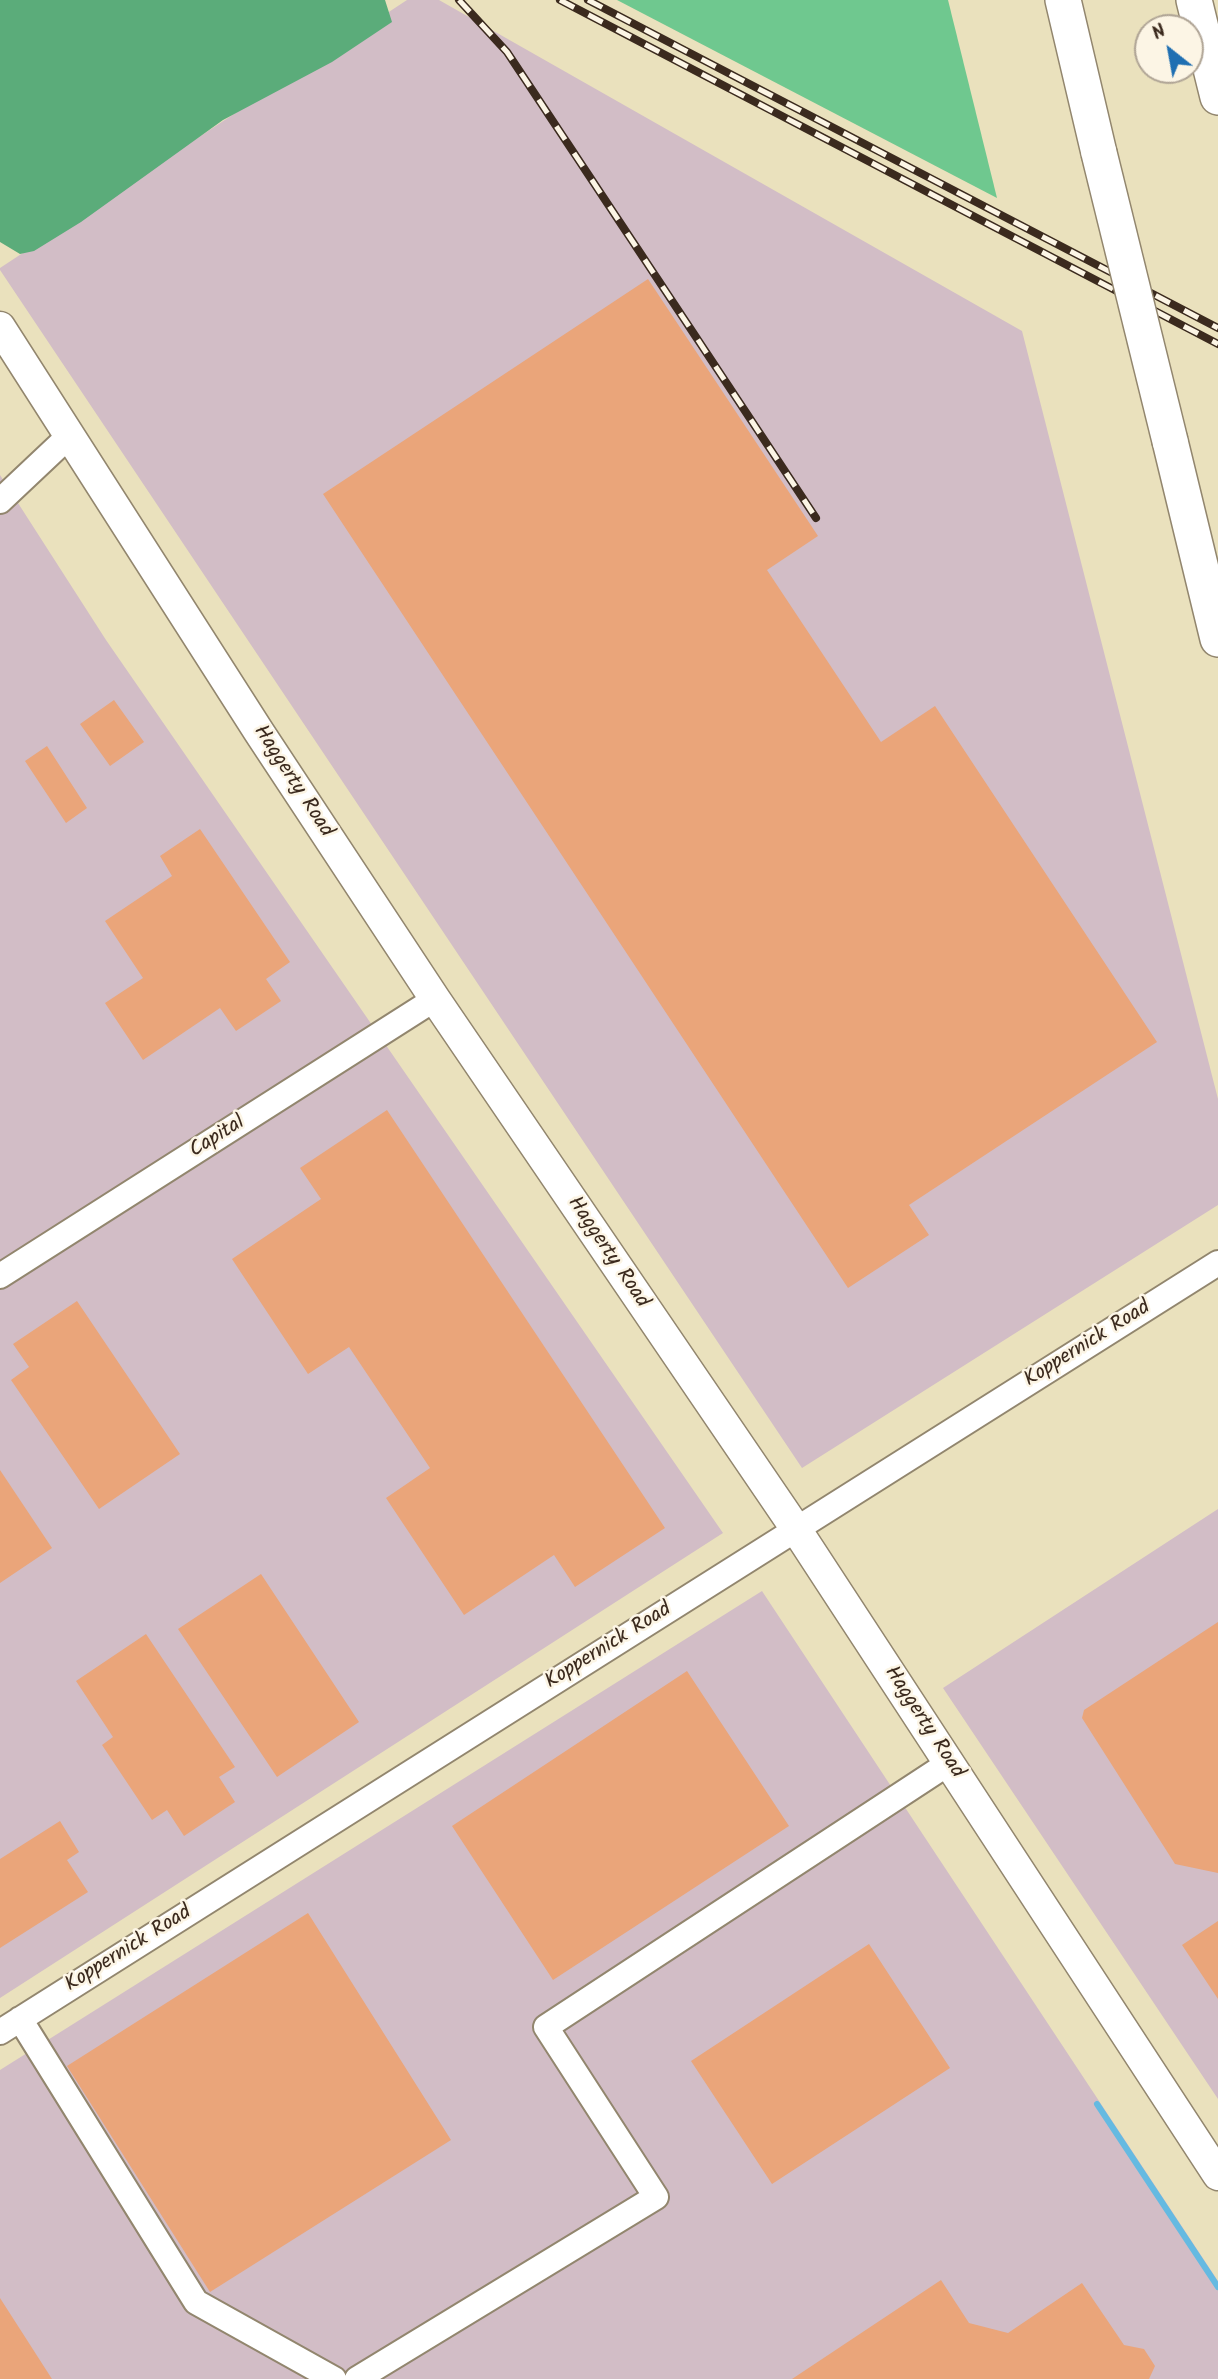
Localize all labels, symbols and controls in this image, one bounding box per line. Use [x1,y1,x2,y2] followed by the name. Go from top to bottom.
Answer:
[1134,14,1204,84] north arrow
[1146,17,1172,49] text: N
[246,721,338,843] street label: Haggerty Road
[186,1111,250,1165] street label: Capital
[561,1193,653,1313] street label: Haggerty Road
[1020,1296,1156,1394] street label: Koppernick Road
[541,1598,677,1696] street label: Koppernick Road
[877,1662,969,1784] street label: Haggerty Road
[61,1901,197,1999] street label: Koppernick Road

